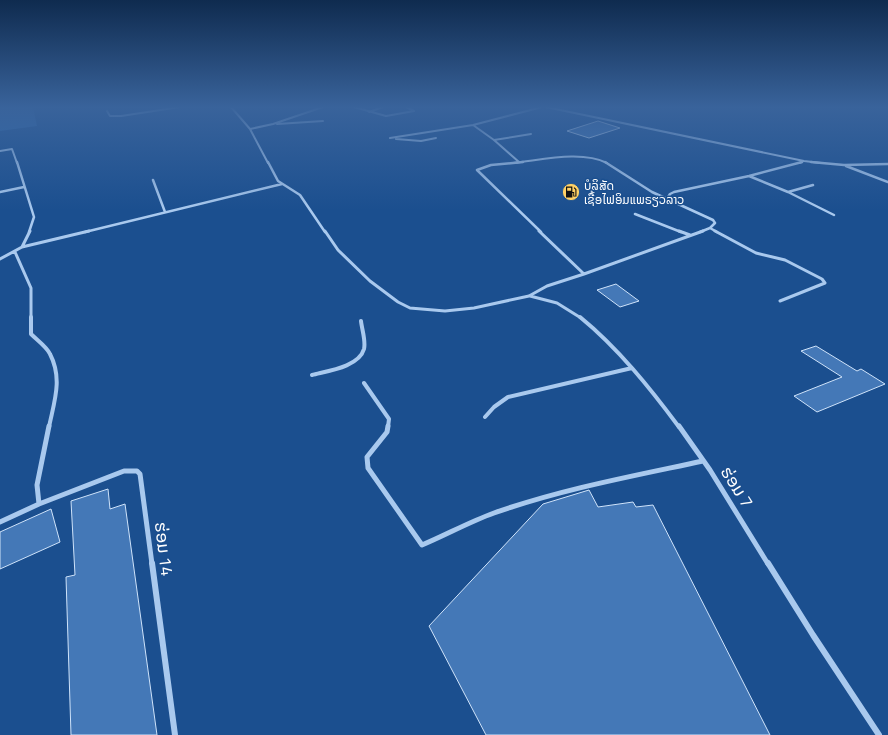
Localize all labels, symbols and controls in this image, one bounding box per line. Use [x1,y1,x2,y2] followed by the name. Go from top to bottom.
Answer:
[584,176,684,209] place label: ບໍລິສັດ ເຊື້ອໄຟອິມແພຣຽວລາວ
[561,182,581,202] fuel station icon: ບໍລິສັດ ເຊື້ອໄຟອິມແພຣຽວລາວ
[714,461,760,513] street label: ຮ່ອມ 7
[148,521,180,577] street label: ຮ່ອມ 14

